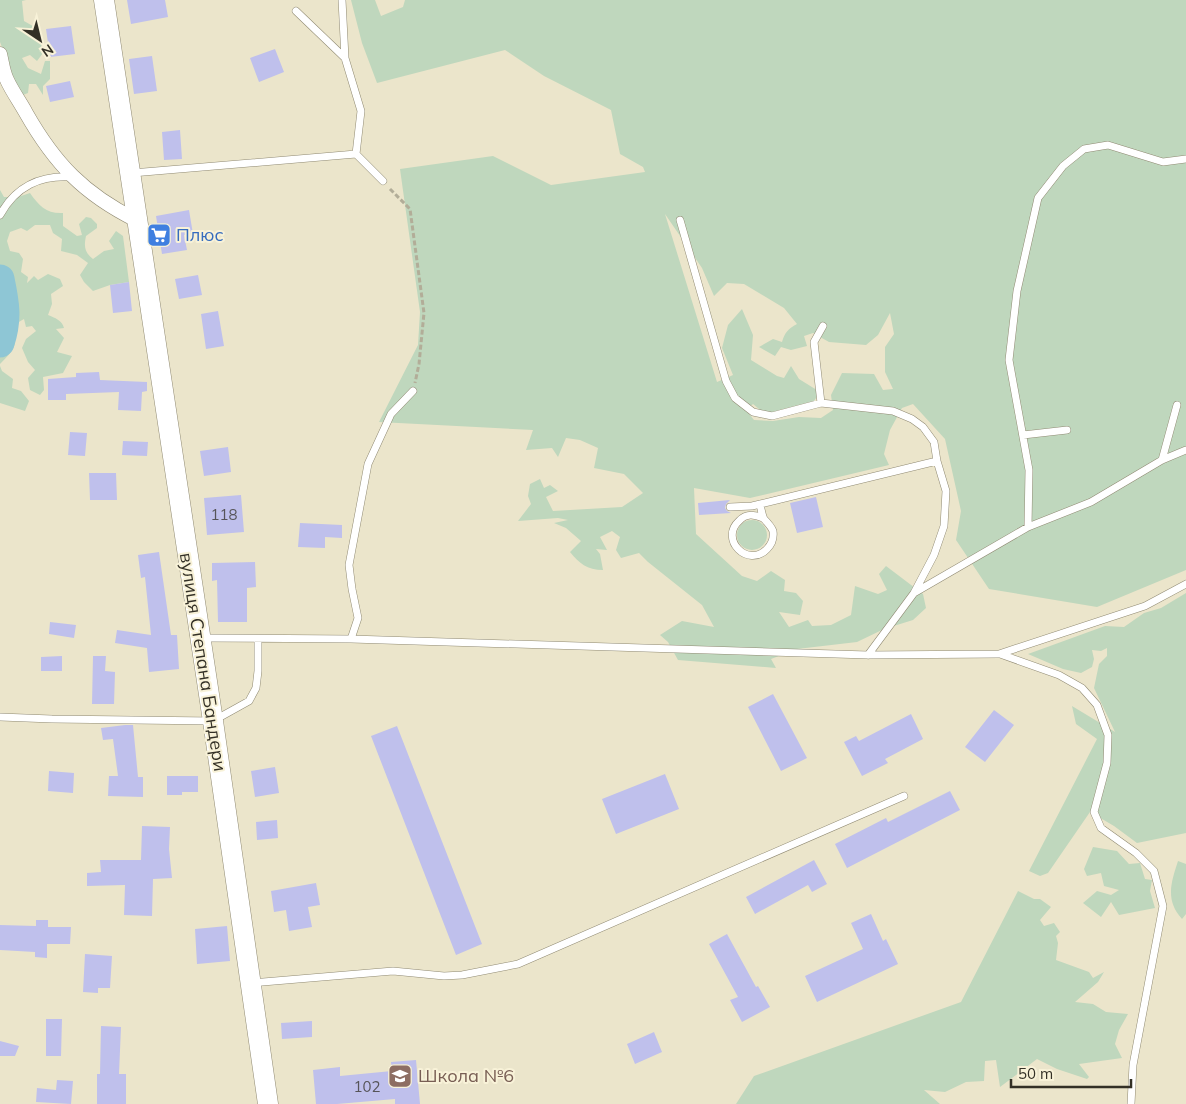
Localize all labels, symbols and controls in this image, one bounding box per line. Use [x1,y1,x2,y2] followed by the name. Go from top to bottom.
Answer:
[15,15,65,65] north arrow
[38,40,57,61] text: N
[146,222,172,248] supermarket icon: Плюс
[176,223,224,246] place label: Плюс
[210,505,238,524] house number: 118
[175,551,232,773] street label: вулиця Степана Бандери
[1011,1056,1131,1088] scale bar
[387,1063,413,1089] school or university icon: Школа №6
[418,1064,514,1087] place label: Школа №6
[1018,1064,1053,1083] text: 50 m
[353,1077,381,1096] house number: 102

